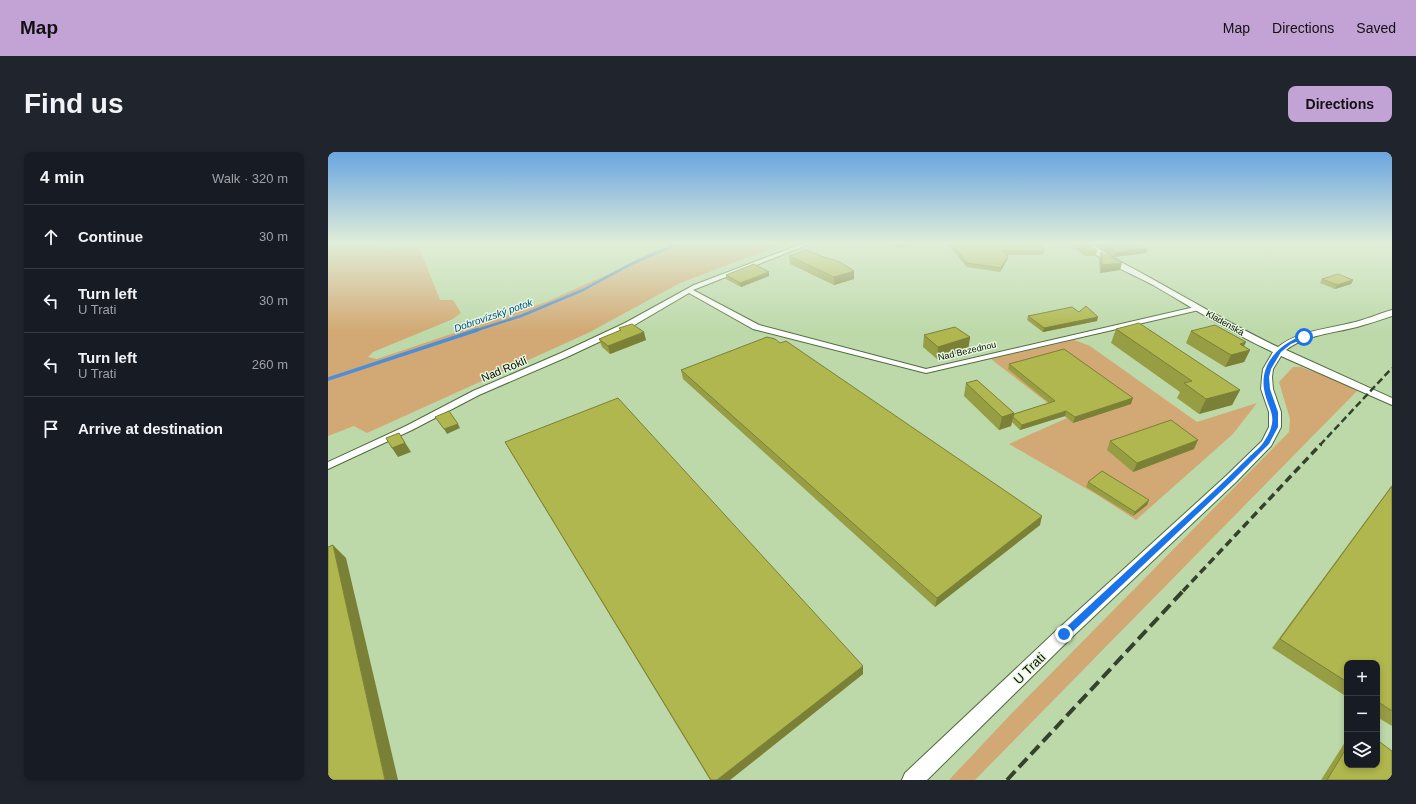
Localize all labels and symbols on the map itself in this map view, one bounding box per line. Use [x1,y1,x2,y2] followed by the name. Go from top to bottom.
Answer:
[452,297,535,334] water label: Dobrovízský potok
[1204,308,1246,338] street label: Kladenská
[1295,328,1313,346] route start
[937,339,997,363] street label: Nad Bezednou
[479,354,529,384] street label: Nad Roklí
[1055,625,1073,643] route end
[1010,650,1048,687] street label: U Trati

